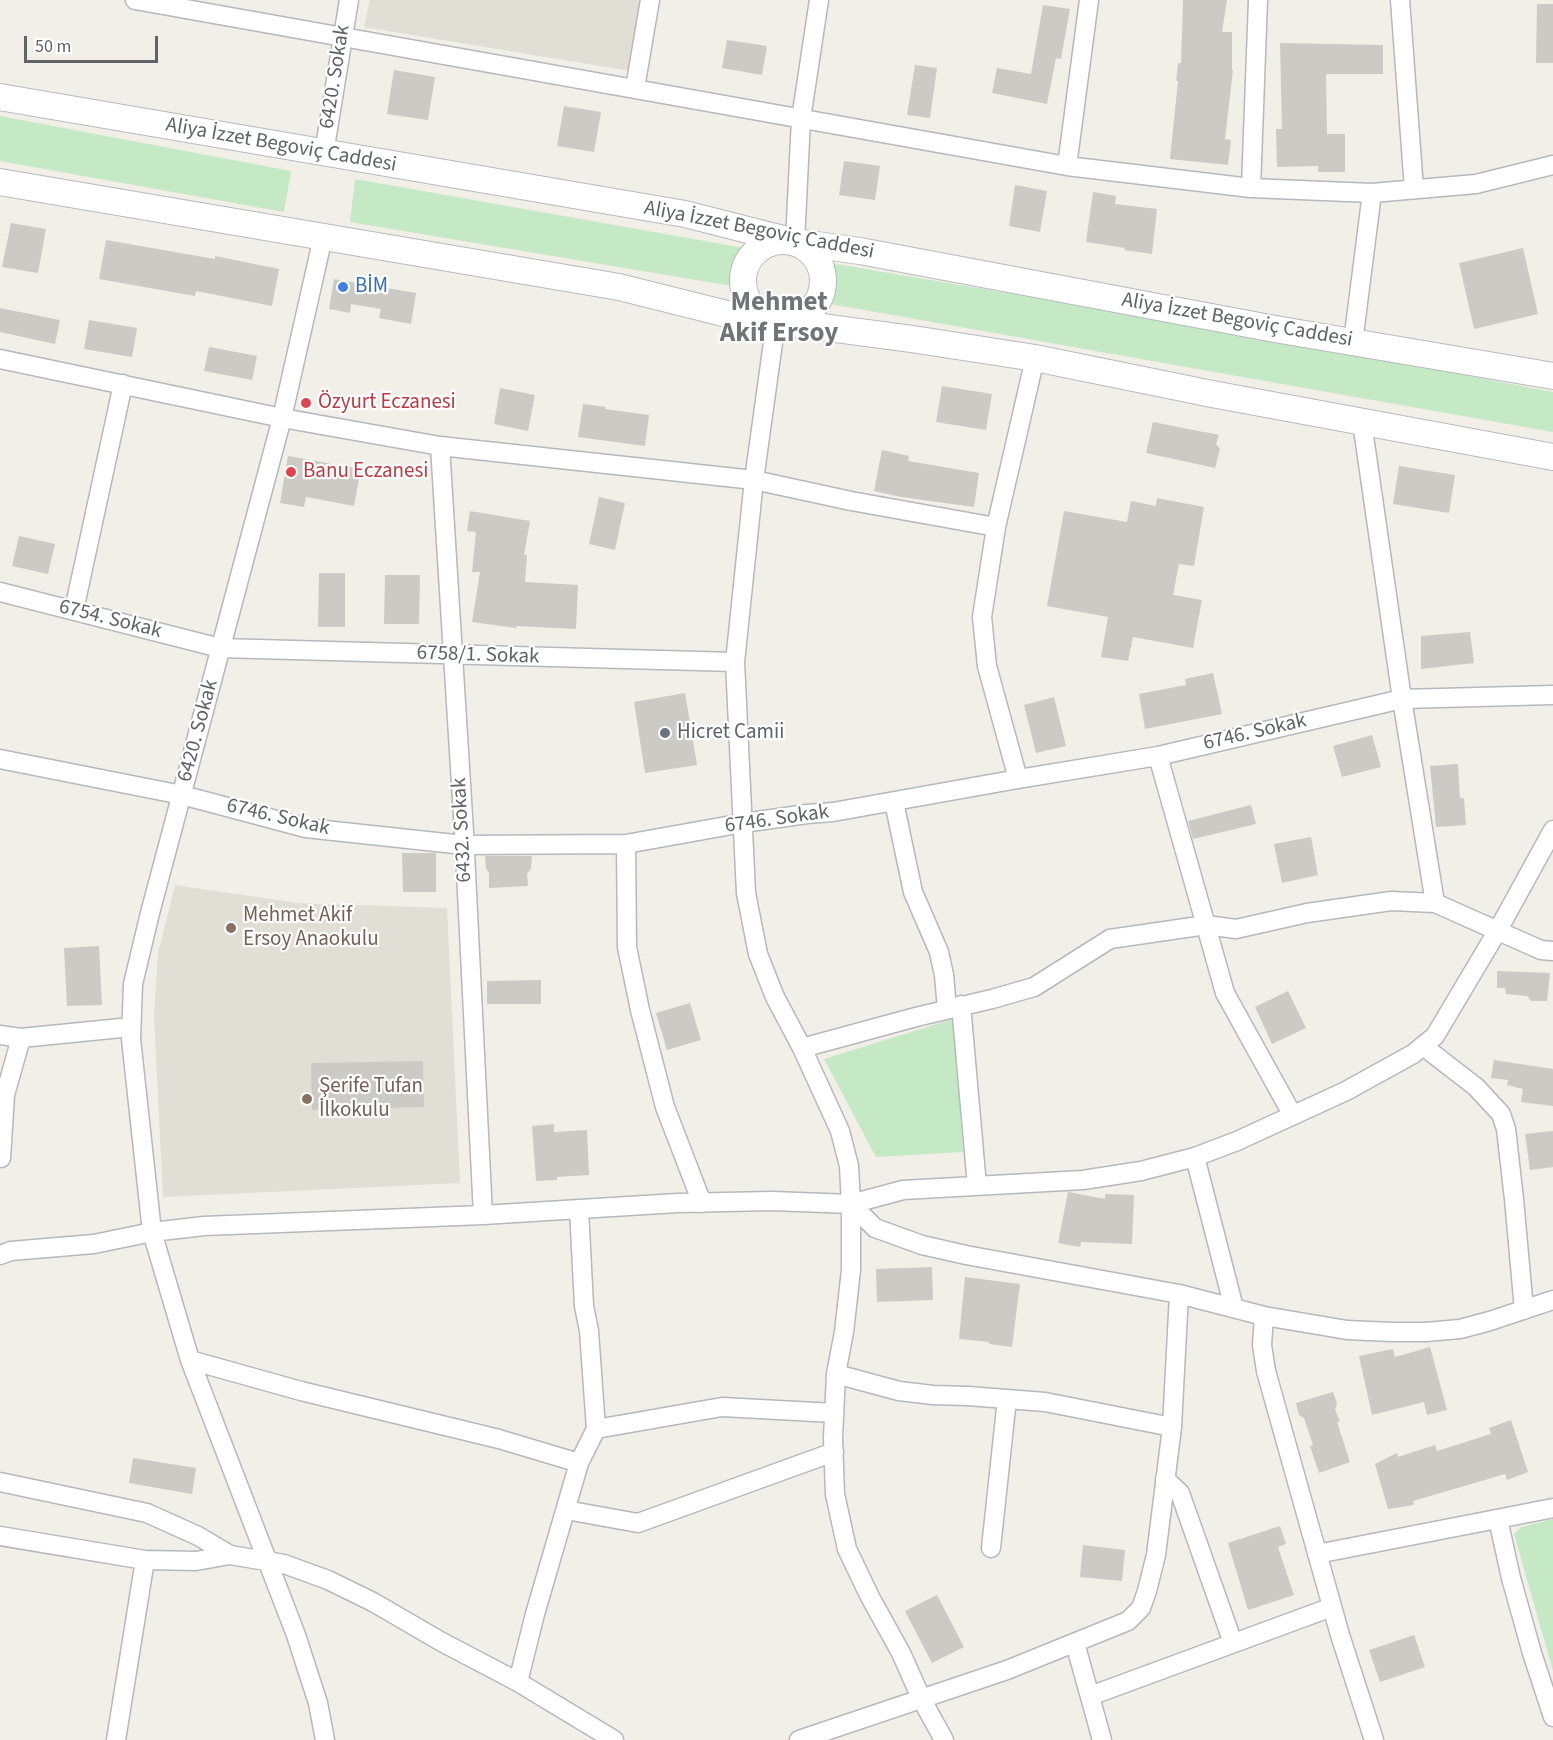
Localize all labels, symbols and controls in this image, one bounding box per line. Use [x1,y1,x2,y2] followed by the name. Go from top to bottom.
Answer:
[315,23,357,131] street label: 6420. Sokak
[27,24,160,62] scale bar
[35,34,71,59] text: 50 m
[164,113,398,179] street label: Aliya İzzet Begoviç Caddesi
[642,196,876,266] street label: Aliya İzzet Begoviç Caddesi
[355,274,388,300] place label: BİM
[336,280,350,294] marker: BİM
[720,288,838,351] district label: Mehmet Akif Ersoy
[1120,288,1354,354] street label: Aliya İzzet Begoviç Caddesi
[318,390,456,416] place label: Özyurt Eczanesi
[299,396,313,410] marker: Özyurt Eczanesi
[303,459,428,485] place label: Banu Eczanesi
[284,465,298,479] marker: Banu Eczanesi
[56,595,164,645] street label: 6754. Sokak
[416,641,540,671] street label: 6758/1. Sokak
[173,677,225,785] street label: 6420. Sokak
[1201,709,1309,757] street label: 6746. Sokak
[677,720,784,746] place label: Hicret Camii
[658,726,672,740] marker: Hicret Camii
[448,777,478,883] street label: 6432. Sokak
[224,794,332,842] street label: 6746. Sokak
[723,800,831,840] street label: 6746. Sokak
[243,903,379,953] place label: Mehmet Akif Ersoy Anaokulu
[224,921,238,935] marker: Mehmet Akif Ersoy Anaokulu
[319,1074,423,1124] place label: Şerife Tufan İlkokulu
[300,1092,314,1106] marker: Şerife Tufan İlkokulu

